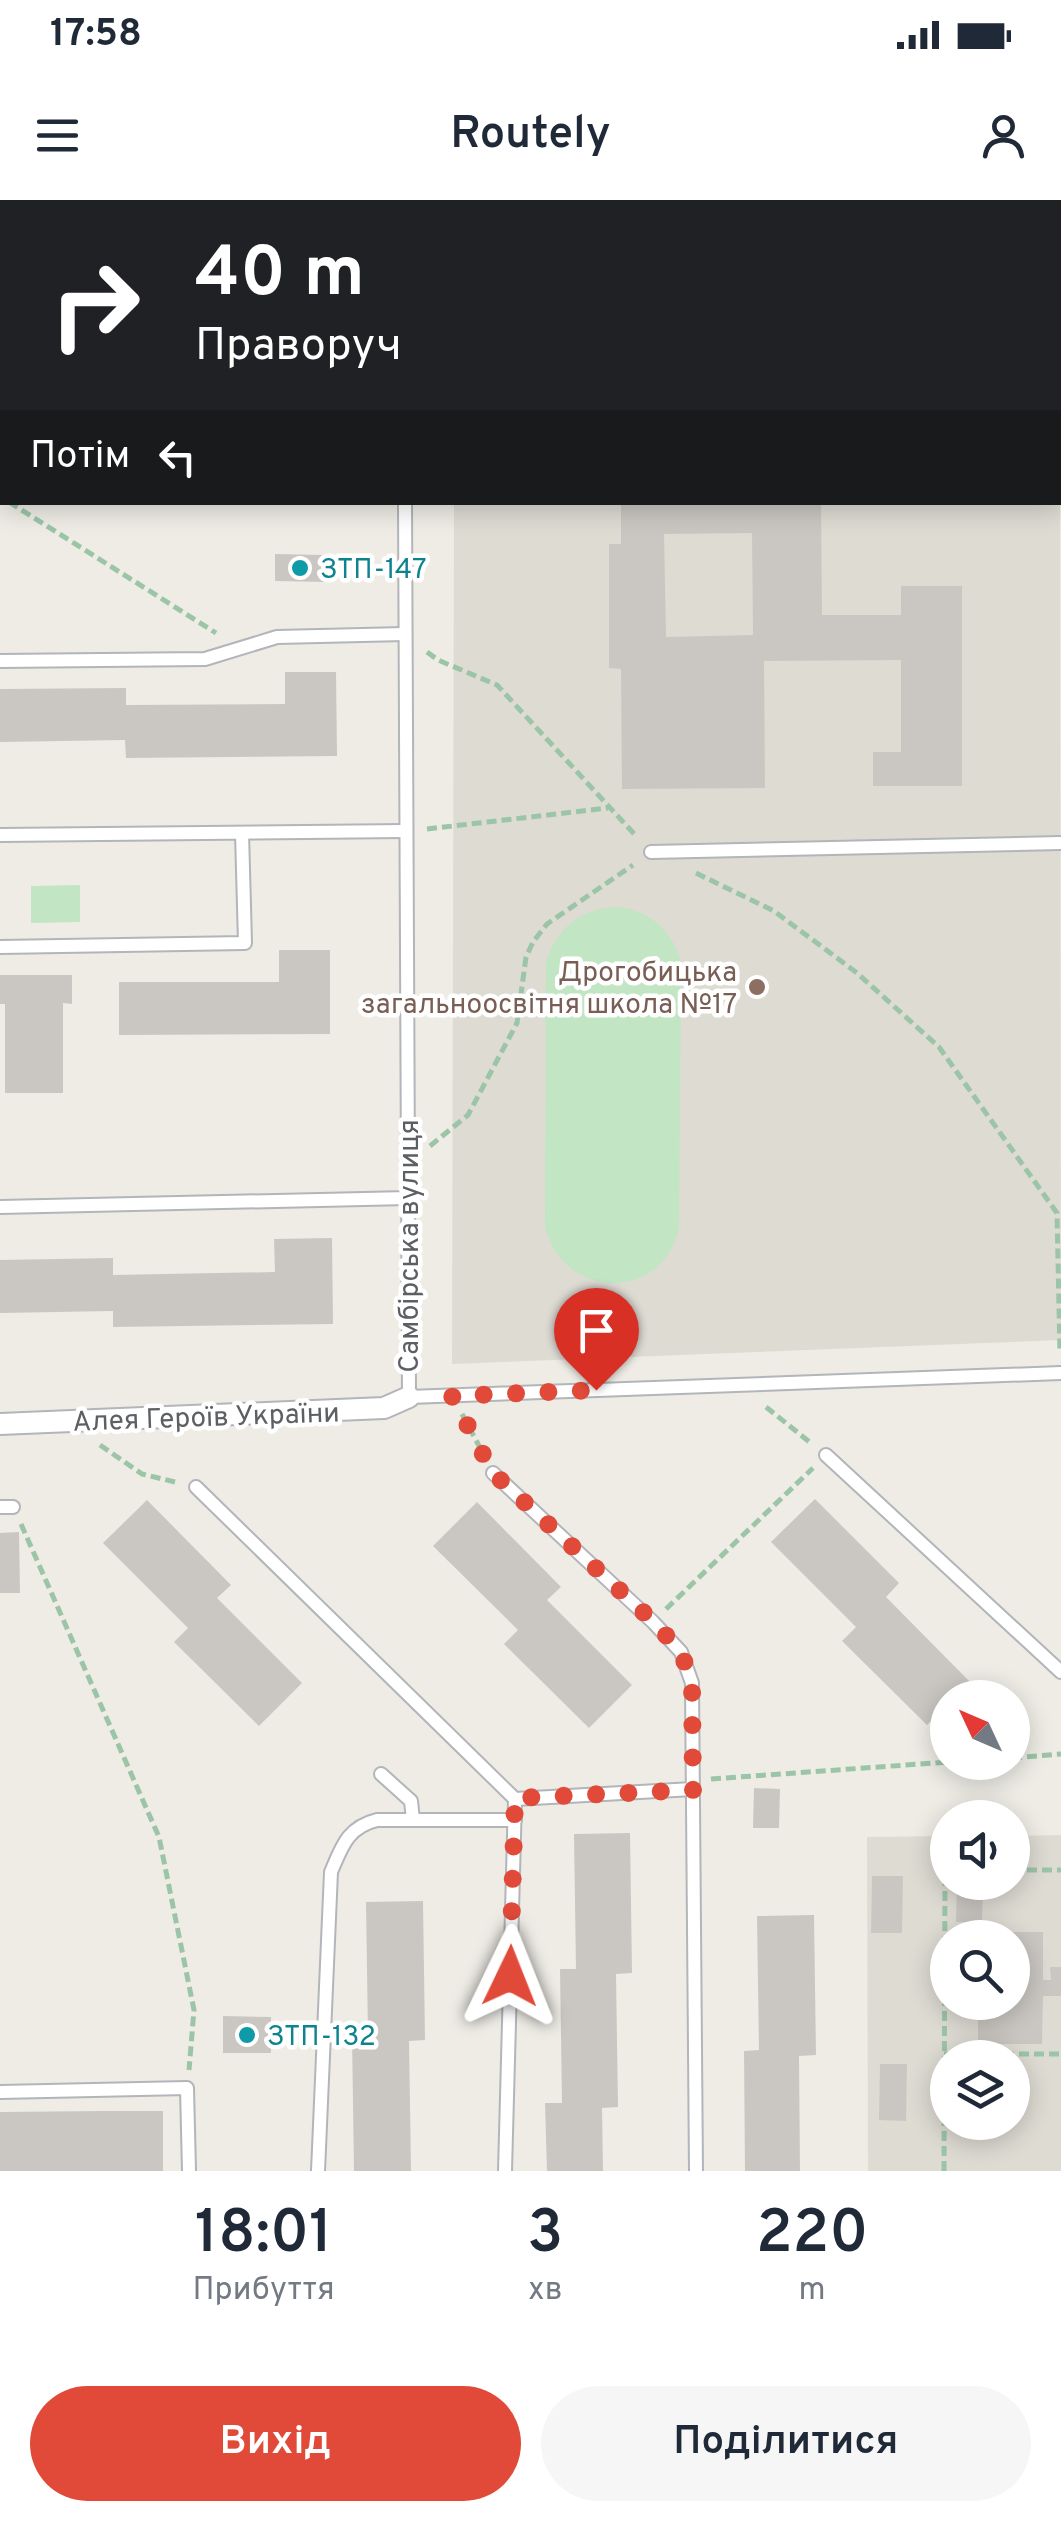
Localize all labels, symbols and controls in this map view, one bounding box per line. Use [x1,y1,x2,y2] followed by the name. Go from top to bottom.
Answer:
[50,11,142,60] text: 17:58
[450,107,611,164] text: Routely
[30,108,85,163] icon: menu
[976,108,1031,163] icon: person
[195,232,365,321] text: 40 m
[30,240,160,370] icon: right
[195,319,402,376] text: Праворуч
[150,430,205,485] icon: left
[30,433,130,482] text: Потім
[320,553,427,589] place label: ЗТП-147
[289,557,311,579] marker: ЗТП-147
[361,956,737,1024] place label: Дрогобицька загальноосвітня школа №17
[746,976,768,998] marker: Дрогобицька загальноосвітня школа №17
[393,1119,429,1373] street label: Самбірська вулиця
[554,1288,639,1391] pin
[569,1303,624,1358] icon: arrive
[72,1396,340,1442] street label: Алея Героїв України
[930,1680,1030,1780] north arrow
[930,1680,1030,2140] map controls
[930,1800,1030,1900] button: sound
[930,1920,1030,2020] button: search
[458,1924,562,2028] position arrow
[267,2020,376,2056] place label: ЗТП-132
[236,2024,258,2046] marker: ЗТП-132
[930,2040,1030,2140] button: layers
[195,2198,333,2274] text: 18:01
[527,2198,563,2274] text: 3
[756,2198,868,2274] text: 220
[193,2271,335,2311] text: Прибуття
[528,2271,563,2311] text: хв
[799,2271,826,2311] text: m
[30,2386,521,2501] button: Вихід
[541,2386,1031,2501] button: Поділитися

